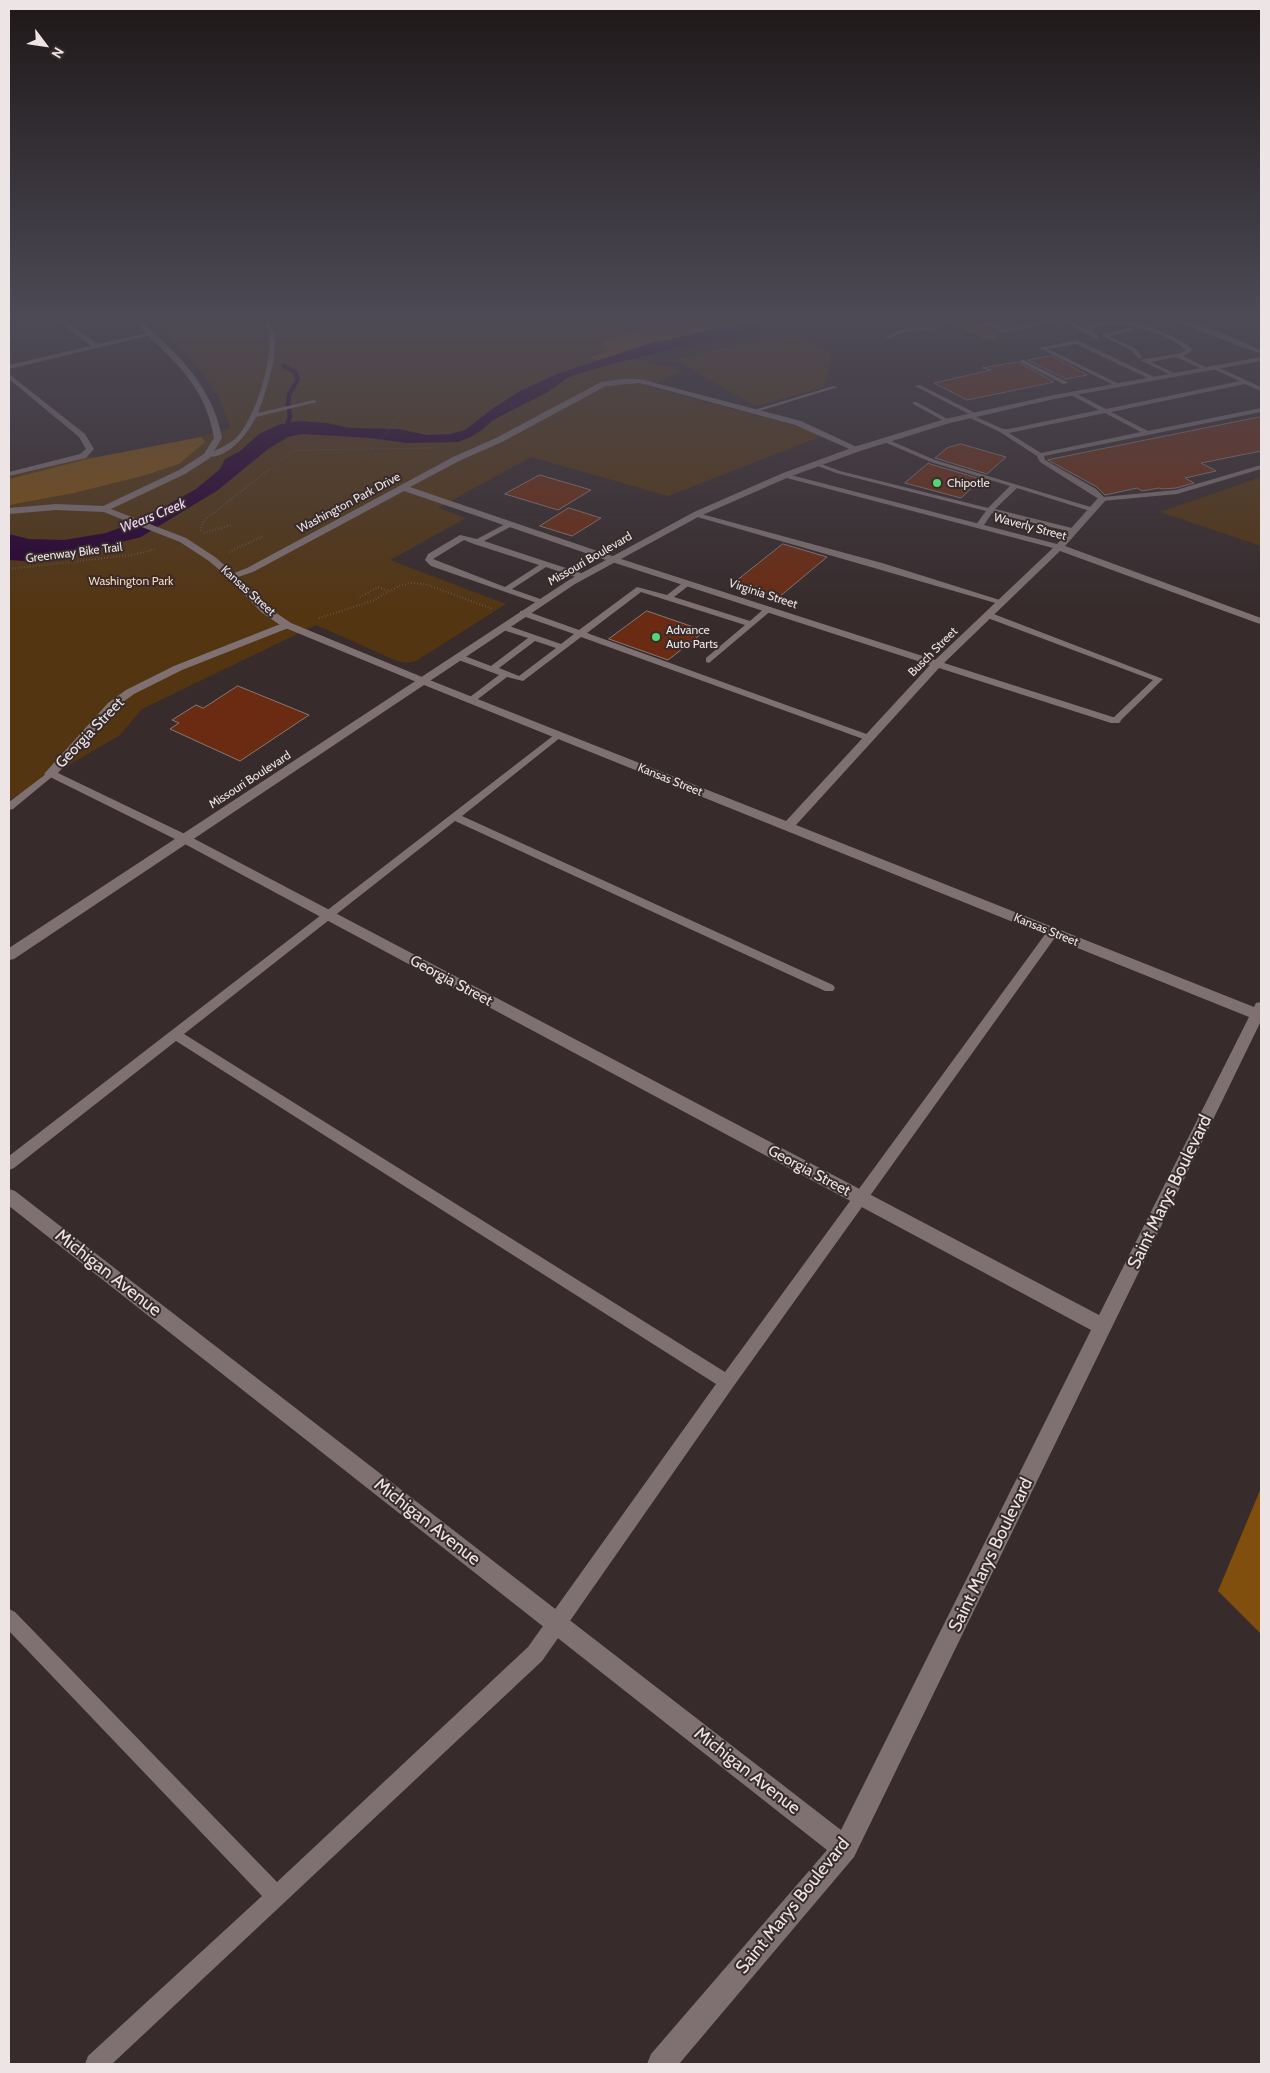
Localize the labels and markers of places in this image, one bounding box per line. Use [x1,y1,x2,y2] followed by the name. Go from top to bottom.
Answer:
[947,476,990,490] place label: Chipotle
[931,477,943,489] marker: Chipotle
[666,623,718,651] place label: Advance Auto Parts
[650,631,662,643] marker: Advance Auto Parts

